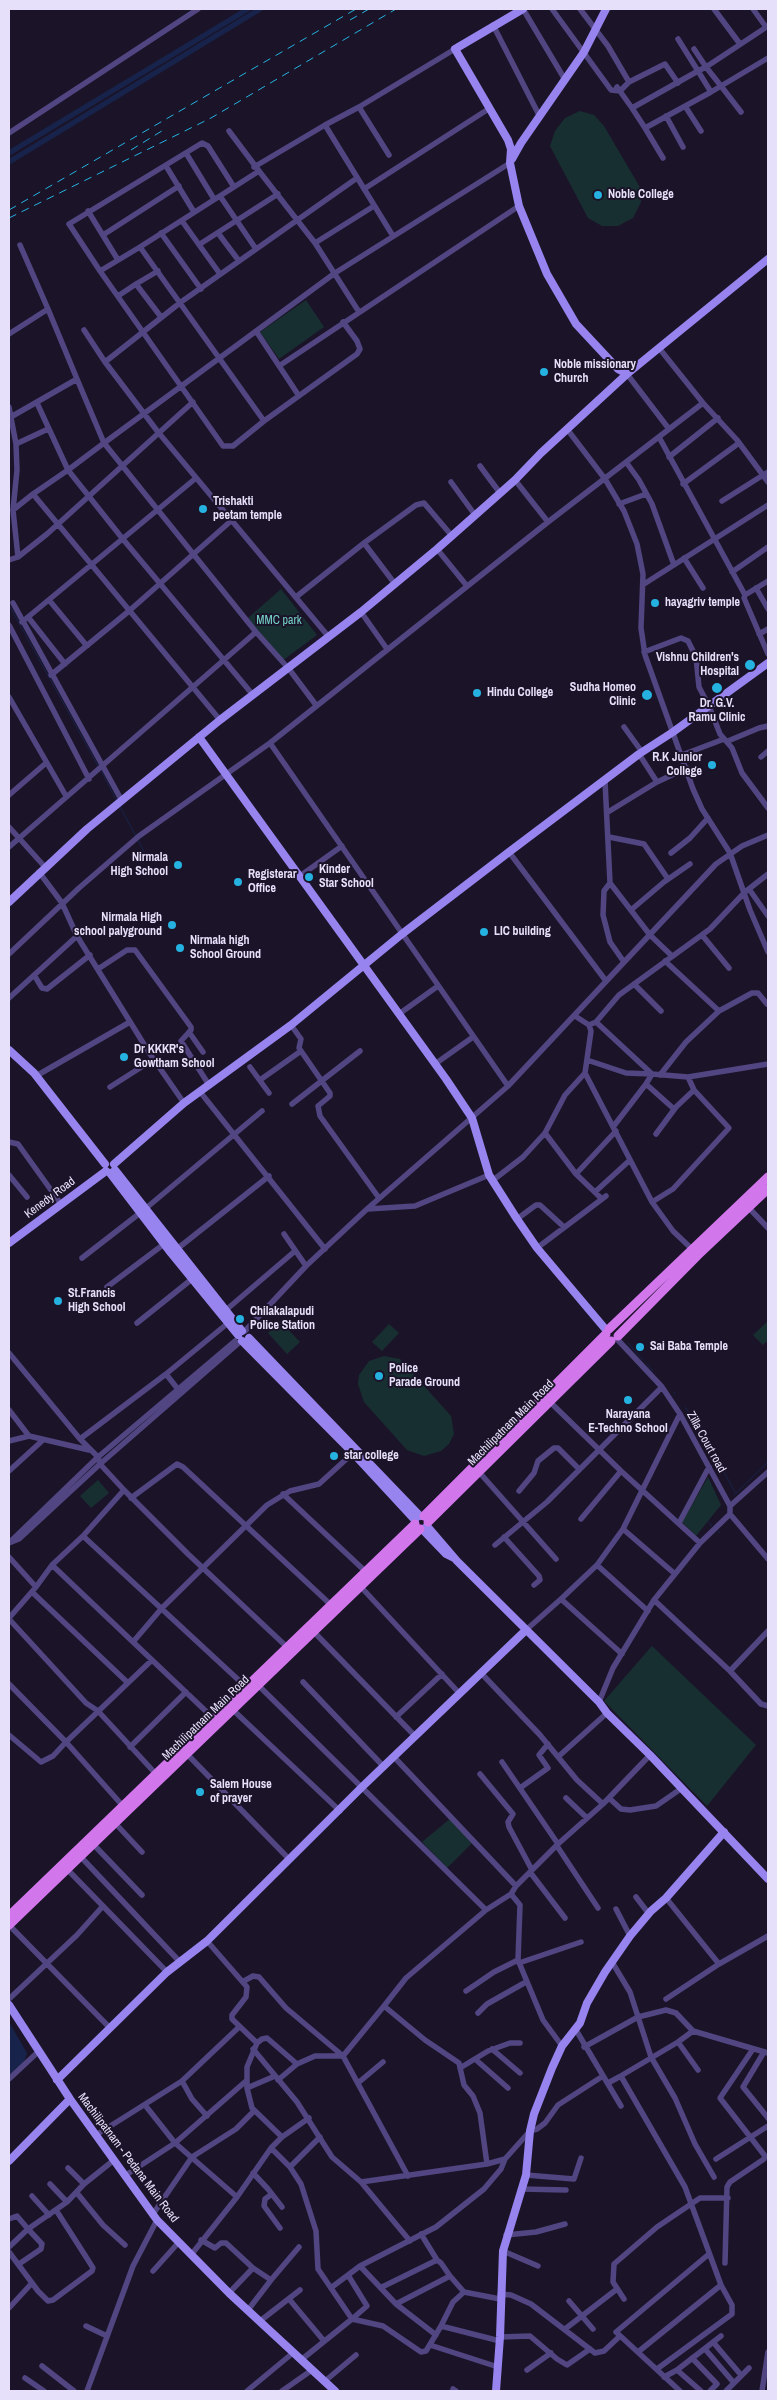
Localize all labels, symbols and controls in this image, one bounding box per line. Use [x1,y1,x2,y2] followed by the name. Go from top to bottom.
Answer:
[608,188,674,202] place label: Noble College
[592,189,604,201] marker: Noble College
[554,358,636,386] place label: Noble missionary Church
[538,366,550,378] marker: Noble missionary Church
[213,495,282,523] place label: Trishakti peetam temple
[197,503,209,515] marker: Trishakti peetam temple
[665,596,740,610] place label: hayagriv temple
[649,597,661,609] marker: hayagriv temple
[256,614,302,628] park label: MMC park
[656,651,739,679] place label: Vishnu Children's Hospital
[743,658,757,672] marker: Vishnu Children's Hospital
[570,681,636,709] place label: Sudha Homeo Clinic
[710,681,724,695] marker: Dr. G.V. Ramu Clinic
[487,686,553,700] place label: Hindu College
[471,687,483,699] marker: Hindu College
[640,688,654,702] marker: Sudha Homeo Clinic
[689,697,745,725] place label: Dr. G.V. Ramu Clinic
[652,751,702,779] place label: R.K Junior College
[706,759,718,771] marker: R.K Junior College
[111,851,168,879] place label: Nirmala High School
[172,859,184,871] marker: Nirmala High School
[319,863,374,891] place label: Kinder Star School
[248,868,297,896] place label: Registerar Office
[303,871,315,883] marker: Kinder Star School
[232,876,244,888] marker: Registerar Office
[74,911,162,939] place label: Nirmala High school palyground
[166,919,178,931] marker: Nirmala High school palyground
[494,925,551,939] place label: LIC building
[478,926,490,938] marker: LIC building
[190,934,261,962] place label: Nirmala high School Ground
[174,942,186,954] marker: Nirmala high School Ground
[134,1043,214,1071] place label: Dr KKKR's Gowtham School
[118,1051,130,1063] marker: Dr KKKR's Gowtham School
[22,1174,78,1222] street label: Kenedy Road
[68,1287,125,1315] place label: St.Francis High School
[52,1295,64,1307] marker: St.Francis High School
[250,1305,315,1333] place label: Chilakalapudi Police Station
[234,1313,246,1325] marker: Chilakalapudi Police Station
[650,1340,728,1354] place label: Sai Baba Temple
[634,1341,646,1353] marker: Sai Baba Temple
[389,1362,460,1390] place label: Police Parade Ground
[373,1370,385,1382] marker: Police Parade Ground
[465,1377,557,1469] street label: Machilipatnam Main Road
[622,1394,634,1406] marker: Narayana E-Techno School
[588,1408,668,1436] place label: Narayana E-Techno School
[683,1409,729,1475] street label: Zilla Court road
[344,1449,399,1463] place label: star college
[328,1450,340,1462] marker: star college
[159,1673,253,1763] street label: Machilipatnam Main Road
[210,1778,272,1806] place label: Salem House of prayer
[194,1786,206,1798] marker: Salem House of prayer
[75,2091,181,2225] street label: Machilipatnam - Pedana Main Road

